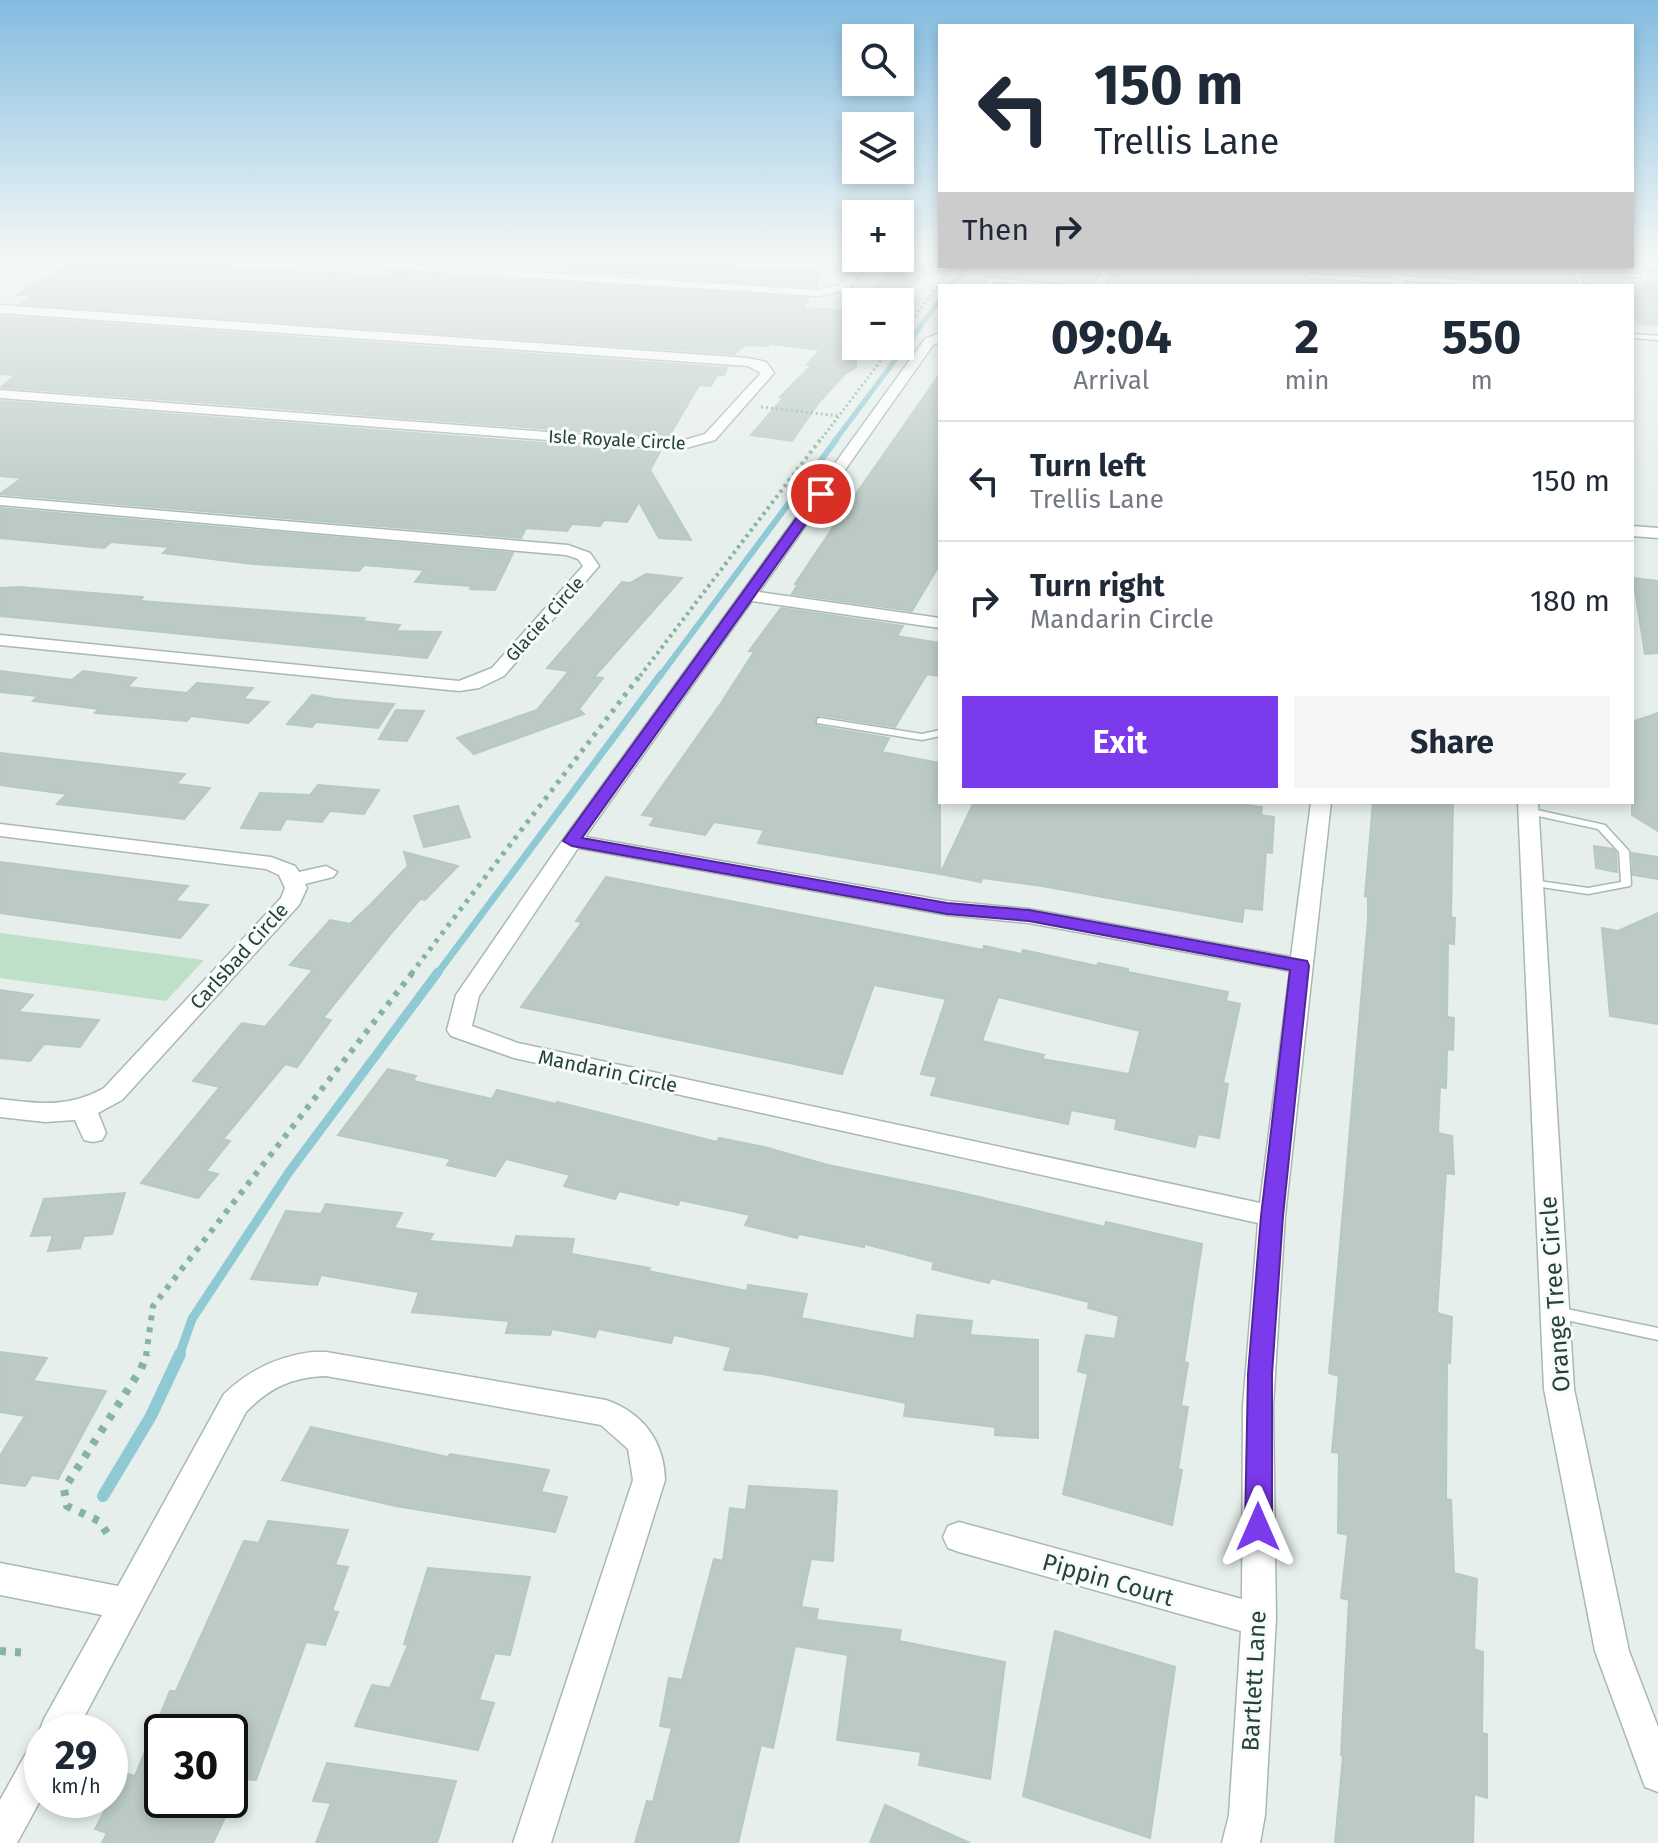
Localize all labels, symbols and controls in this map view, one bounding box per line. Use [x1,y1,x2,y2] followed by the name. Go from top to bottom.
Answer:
[842,24,914,360] map controls
[842,24,914,96] button: search
[1094,52,1243,119] text: 150 m
[962,56,1066,160] icon: left
[842,112,914,184] button: layers
[1094,120,1279,164] text: Trellis Lane
[842,200,914,272] button: +
[1045,208,1089,252] icon: right
[962,212,1029,248] text: Then
[842,288,914,360] button: −
[1051,308,1172,366] text: 09:04
[1295,308,1319,366] text: 2
[1442,308,1521,366] text: 550
[1073,365,1149,396] text: Arrival
[1285,365,1329,396] text: min
[1471,365,1493,396] text: m
[548,425,686,455] street label: Isle Royale Circle
[1030,448,1146,484] text: Turn left
[962,459,1006,503] icon: left
[787,460,855,528] pin
[1532,463,1610,499] text: 150 m
[799,472,843,516] icon: arrive
[1030,484,1164,515] text: Trellis Lane
[1030,568,1165,604] text: Turn right
[501,572,589,666] street label: Glacier Circle
[962,579,1006,623] icon: right
[1530,583,1610,619] text: 180 m
[1030,604,1214,635] text: Mandarin Circle
[962,696,1278,788] button: Exit
[1294,696,1610,788] button: Share
[185,898,293,1014] street label: Carlsbad Circle
[536,1045,680,1097] street label: Mandarin Circle
[1534,1195,1576,1393] street label: Orange Tree Circle
[1216,1485,1300,1569] position arrow
[1039,1548,1177,1612] street label: Pippin Court
[1236,1610,1272,1752] street label: Bartlett Lane
[144,1714,248,1818] speed limit sign: 30
[55,1732,97,1780] text: 29
[51,1774,101,1798] text: km/h

